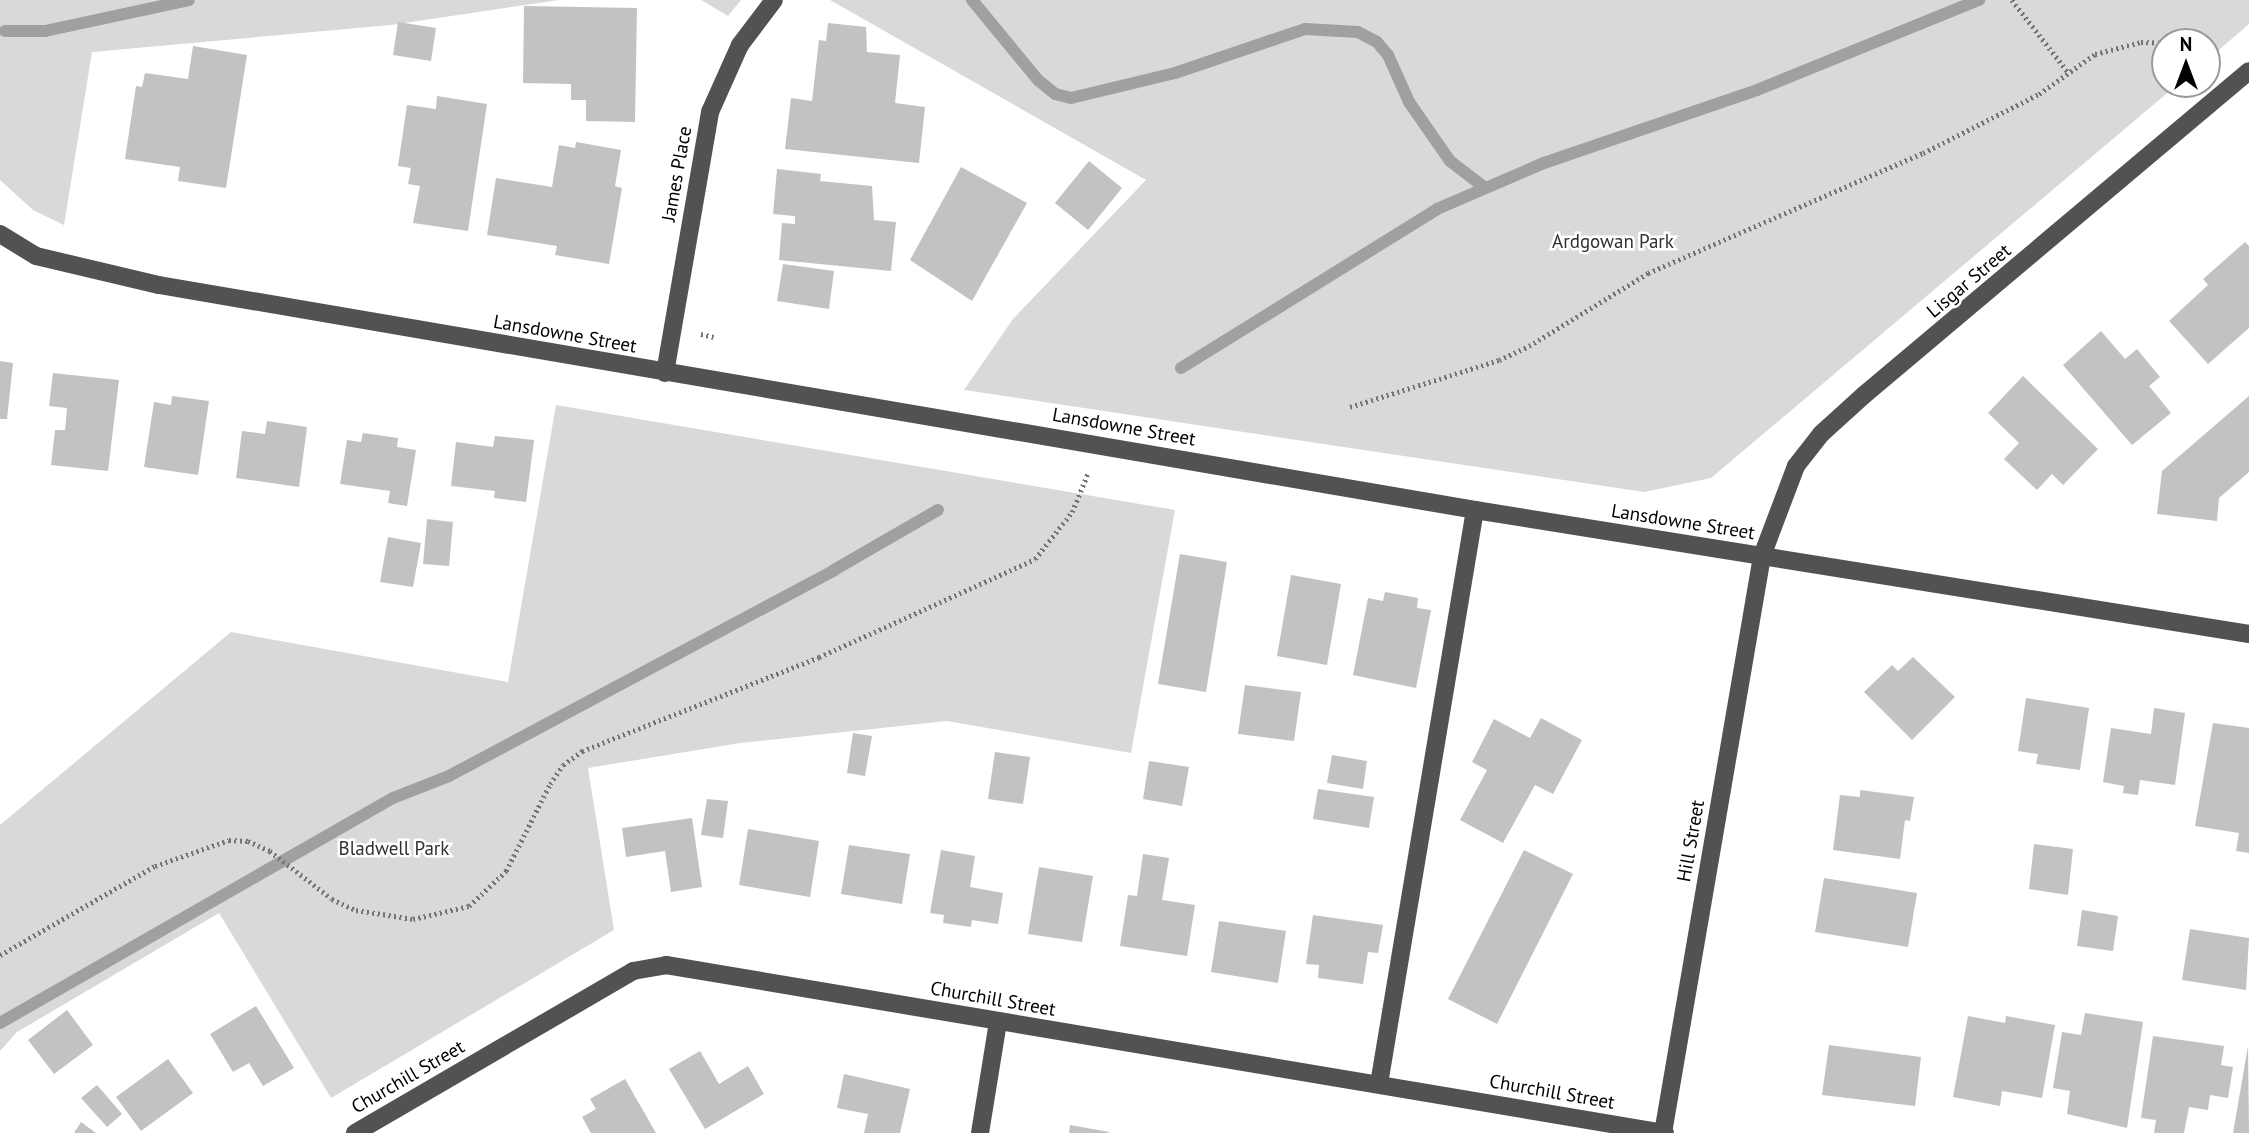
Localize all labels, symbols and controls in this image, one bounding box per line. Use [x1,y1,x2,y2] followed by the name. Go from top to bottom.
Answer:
[2151,28,2221,98] north arrow
[2180,32,2192,56] text: N
[657,125,697,223] street label: James Place
[1552,231,1674,253] park label: Ardgowan Park
[1922,239,2016,323] street label: Lisgar Street
[492,310,638,358] street label: Lansdowne Street
[1051,403,1197,451] street label: Lansdowne Street
[1610,499,1756,545] street label: Lansdowne Street
[1673,798,1709,884] street label: Hill Street
[339,838,449,860] park label: Bladwell Park
[929,977,1057,1021] street label: Churchill Street
[347,1035,469,1119] street label: Churchill Street
[1488,1070,1616,1114] street label: Churchill Street

